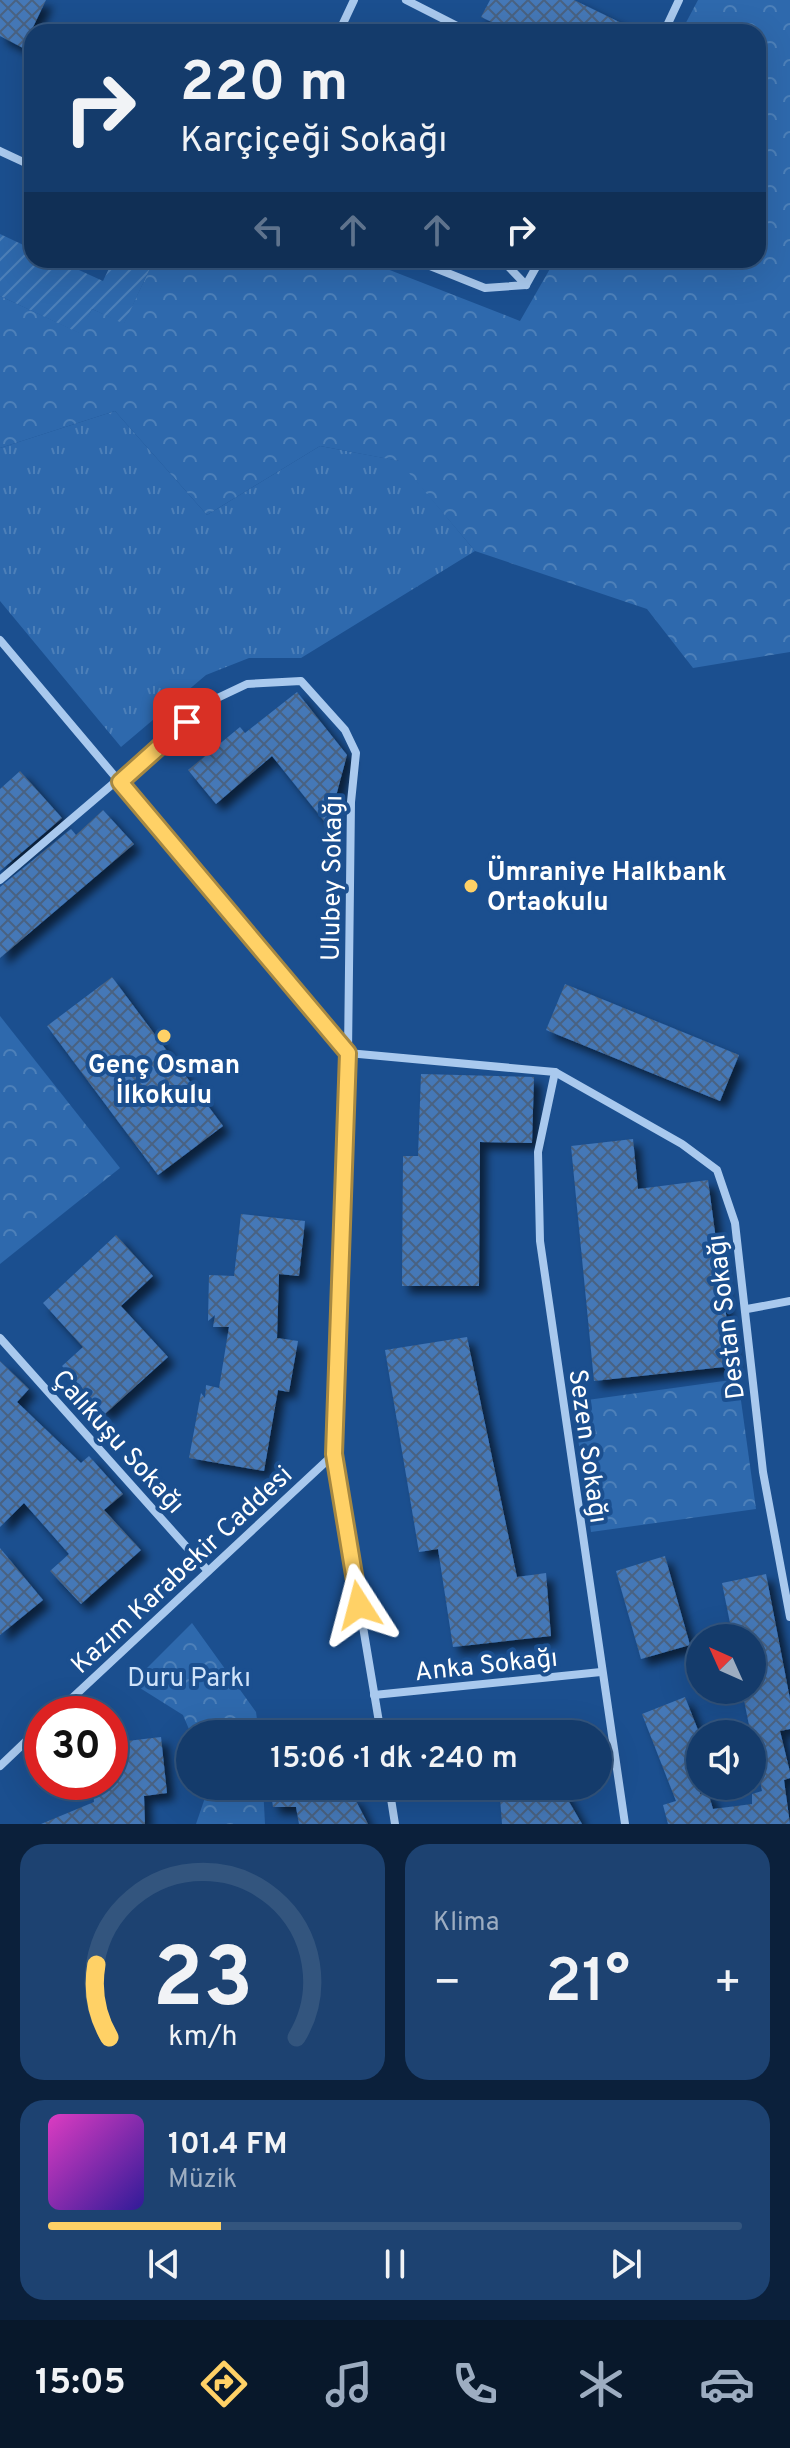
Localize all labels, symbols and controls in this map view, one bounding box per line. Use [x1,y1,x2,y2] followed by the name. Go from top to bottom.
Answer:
[180,50,348,120] text: 220 m
[48,56,152,160] icon: right
[180,119,447,165] text: Karçiçeği Sokağı
[247,208,291,252] icon: left
[331,208,375,252] icon: ahead
[415,208,459,252] icon: ahead
[499,208,543,252] icon: right
[153,688,221,756] pin
[165,700,209,744] icon: arrive
[316,795,351,961] street label: Ulubey Sokağı
[487,855,727,920] place label: Ümraniye Halkbank Ortaokulu
[462,877,480,895] marker: Ümraniye Halkbank Ortaokulu
[155,1027,173,1045] marker: Genç Osman İlkokulu
[88,1050,240,1113] place label: Genç Osman İlkokulu
[701,1232,754,1401] street label: Destan Sokağı
[44,1364,191,1522] street label: Çalıkuşu Sokağı
[559,1367,614,1525] street label: Sezen Sokağı
[65,1460,300,1682] street label: Kazım Karabekir Caddesi
[317,1563,401,1647] position arrow
[686,1624,766,1704] north arrow
[686,1624,766,1800] map controls
[413,1643,559,1690] street label: Anka Sokağı
[127,1663,251,1696] park label: Duru Parkı
[24,1696,128,1800] speed limit sign: 30
[686,1720,766,1800] button: sound
[270,1741,518,1778] text: 15:06 · 1 dk · 240 m
[433,1907,499,1940] text: Klima
[152,1931,253,2036] text: 23
[545,1947,630,2023] text: 21°
[433,1957,461,2013] text: −
[714,1957,742,2013] text: +
[168,2020,237,2056] text: km/h
[168,2127,287,2164] text: 101.4 FM
[168,2164,237,2197] text: Müzik
[142,2242,186,2286] icon: previous
[373,2242,417,2286] icon: pause
[604,2242,648,2286] icon: next
[196,2356,252,2412] icon: directions
[321,2356,377,2412] icon: music
[447,2356,503,2412] icon: phone
[573,2356,629,2412] icon: climate
[699,2356,755,2412] icon: car
[35,2361,126,2407] text: 15:05

